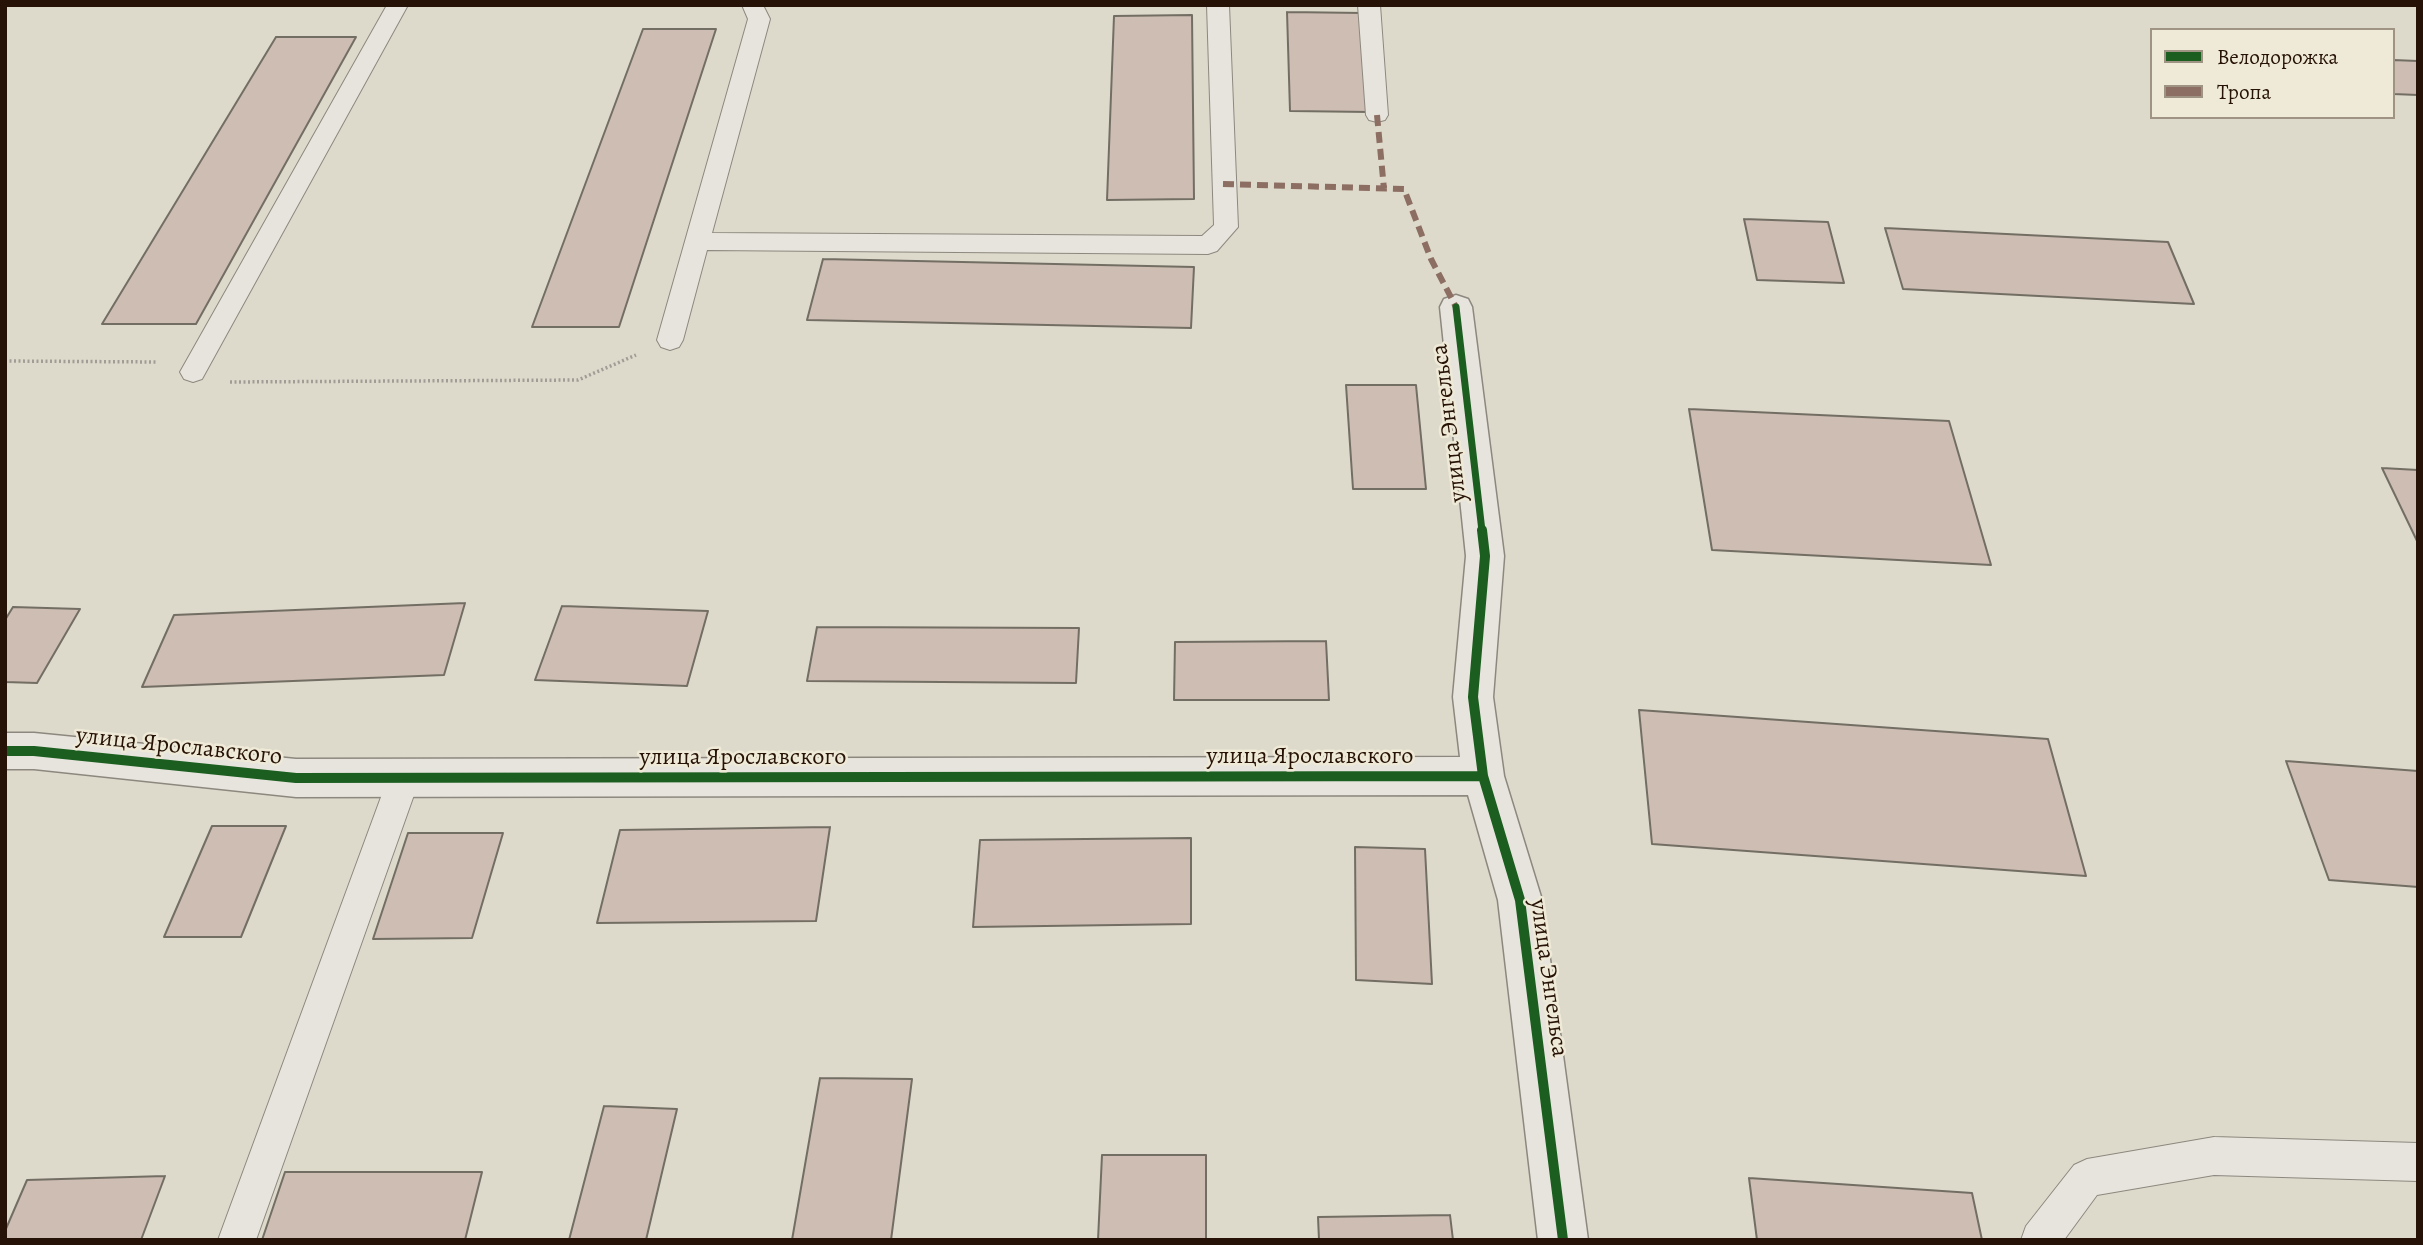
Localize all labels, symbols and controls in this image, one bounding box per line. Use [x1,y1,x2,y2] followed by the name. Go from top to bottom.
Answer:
[2150,28,2395,119] legend
[2217,43,2338,71] text: Велодорожка
[2217,78,2271,106] text: Тропа
[1426,342,1474,504] street label: улица Энгельса
[75,722,283,772] street label: улица Ярославского
[1207,743,1413,771] street label: улица Ярославского
[640,744,846,772] street label: улица Ярославского
[1523,897,1573,1059] street label: улица Энгельса

